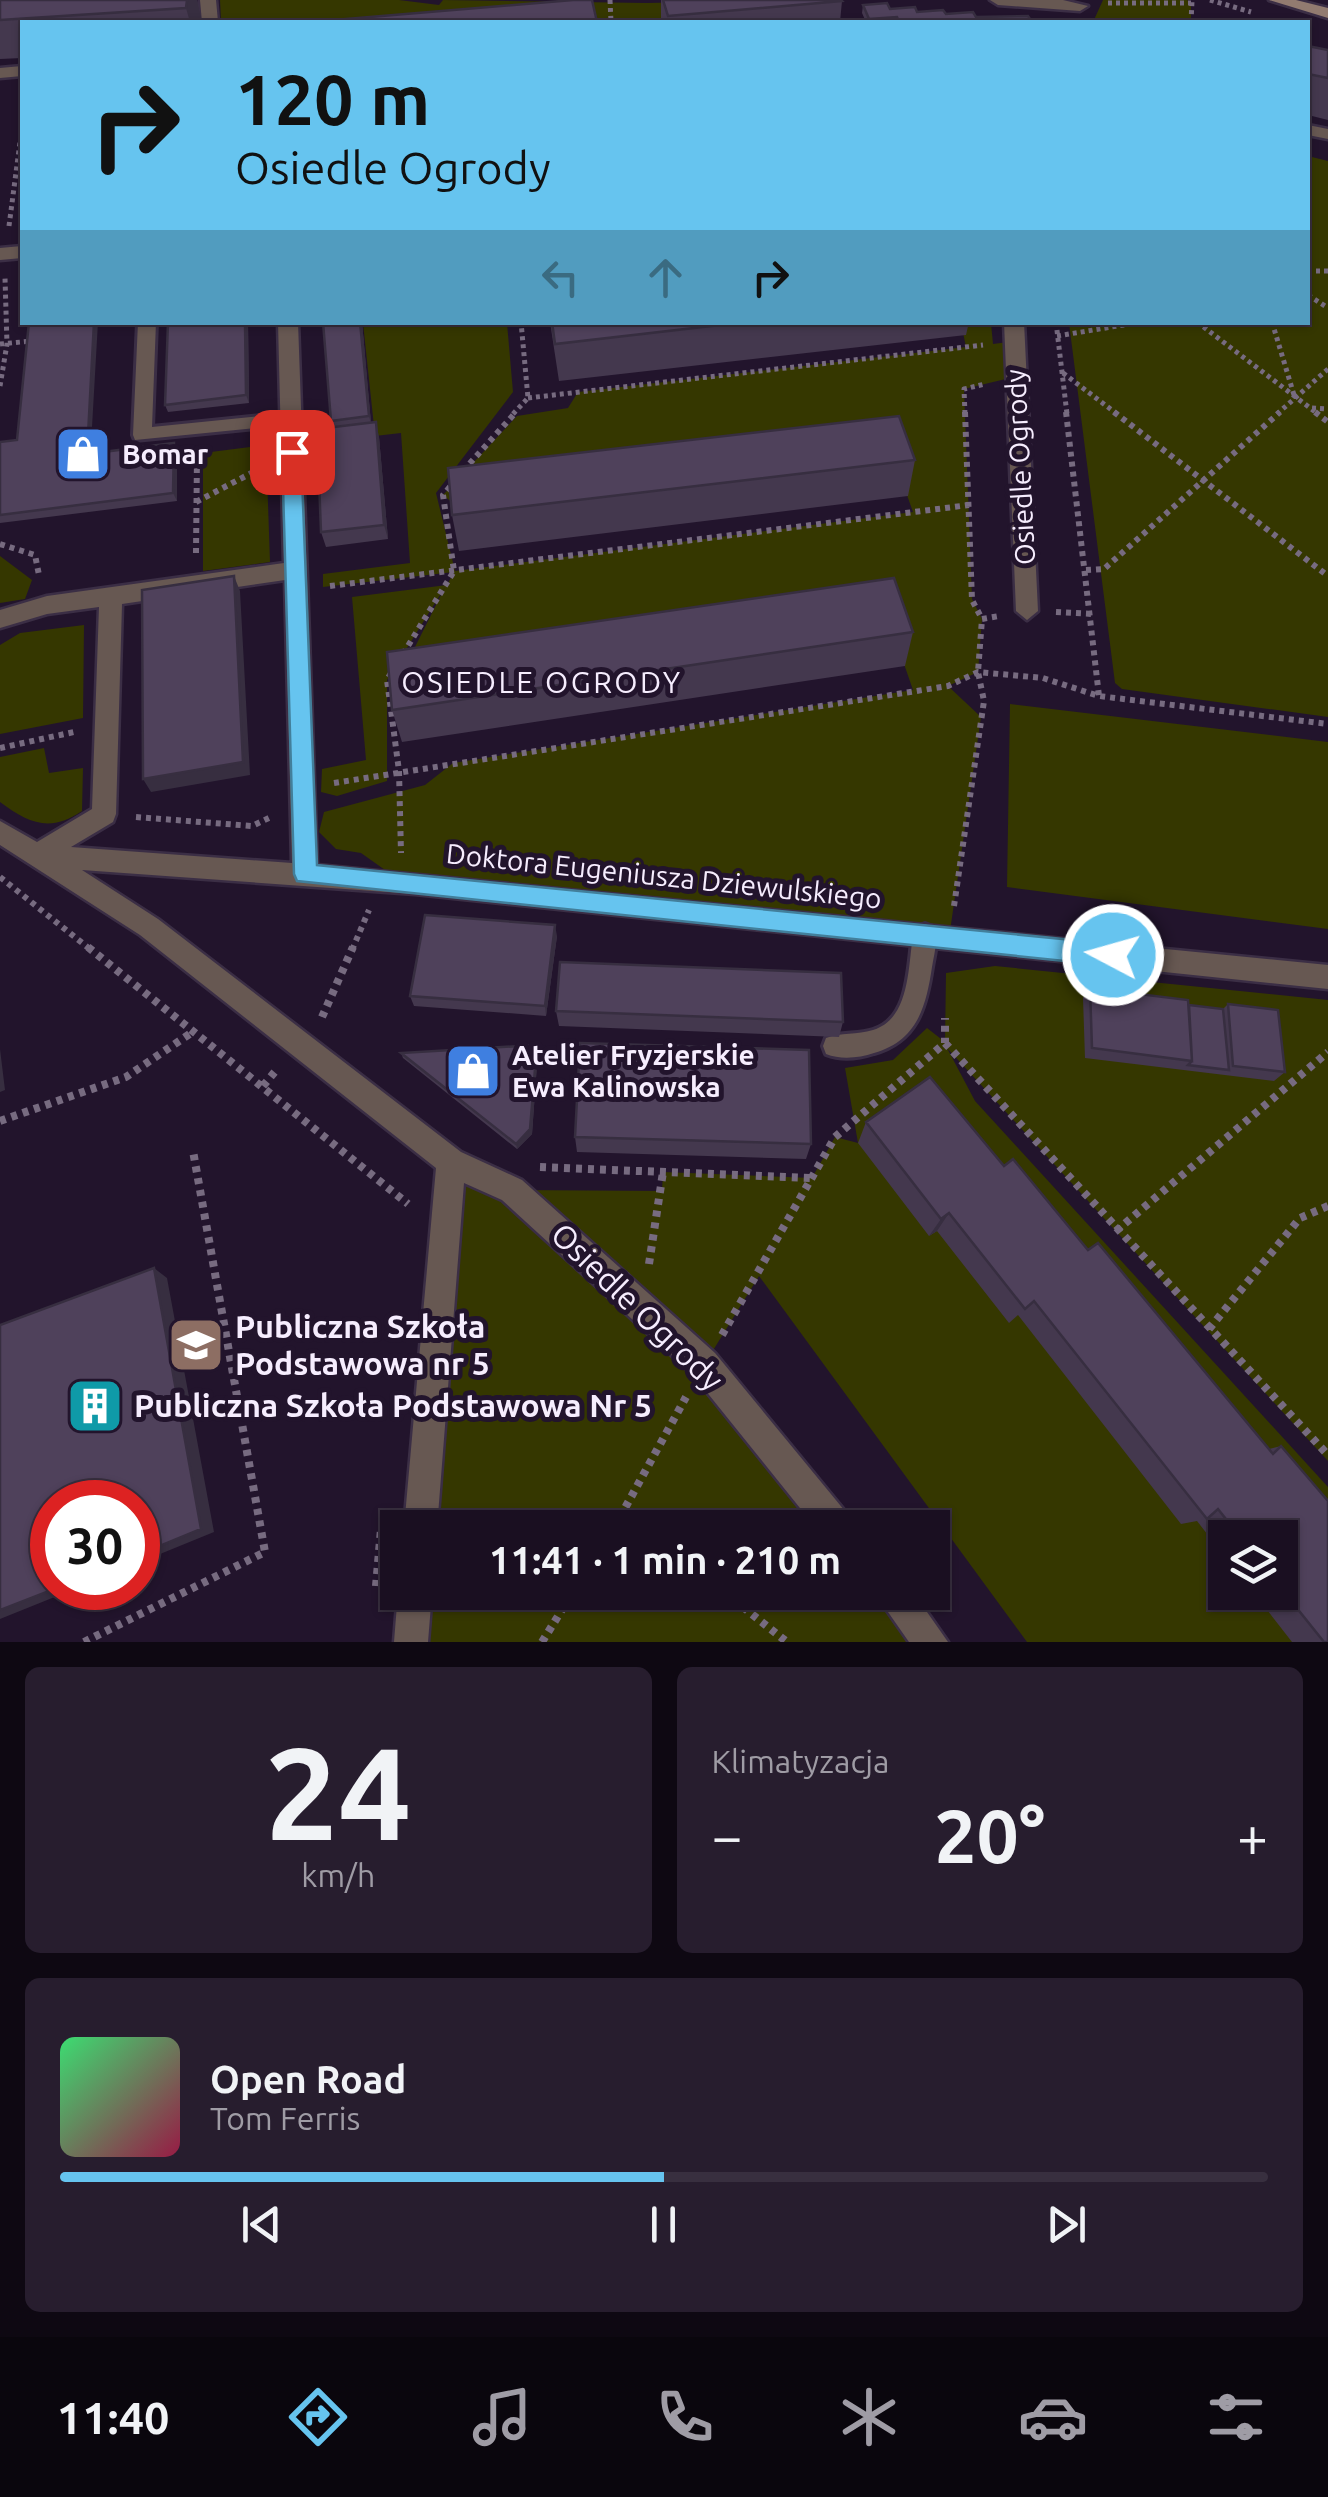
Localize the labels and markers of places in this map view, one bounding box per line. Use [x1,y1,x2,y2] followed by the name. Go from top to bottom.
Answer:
[250,410,335,495] pin
[53,424,113,484] shop icon: Bomar
[122,438,209,469] place label: Bomar
[512,1039,755,1102] place label: Atelier Fryzjerskie Ewa Kalinowska
[443,1041,503,1101] shop icon: Atelier Fryzjerskie Ewa Kalinowska
[235,1308,490,1381] place label: Publiczna Szkoła Podstawowa nr 5
[166,1315,226,1375] school or university icon: Publiczna Szkoła Podstawowa nr 5
[65,1376,125,1436] building icon: Publiczna Szkoła Podstawowa Nr 5
[134,1387,652,1423] place label: Publiczna Szkoła Podstawowa Nr 5

